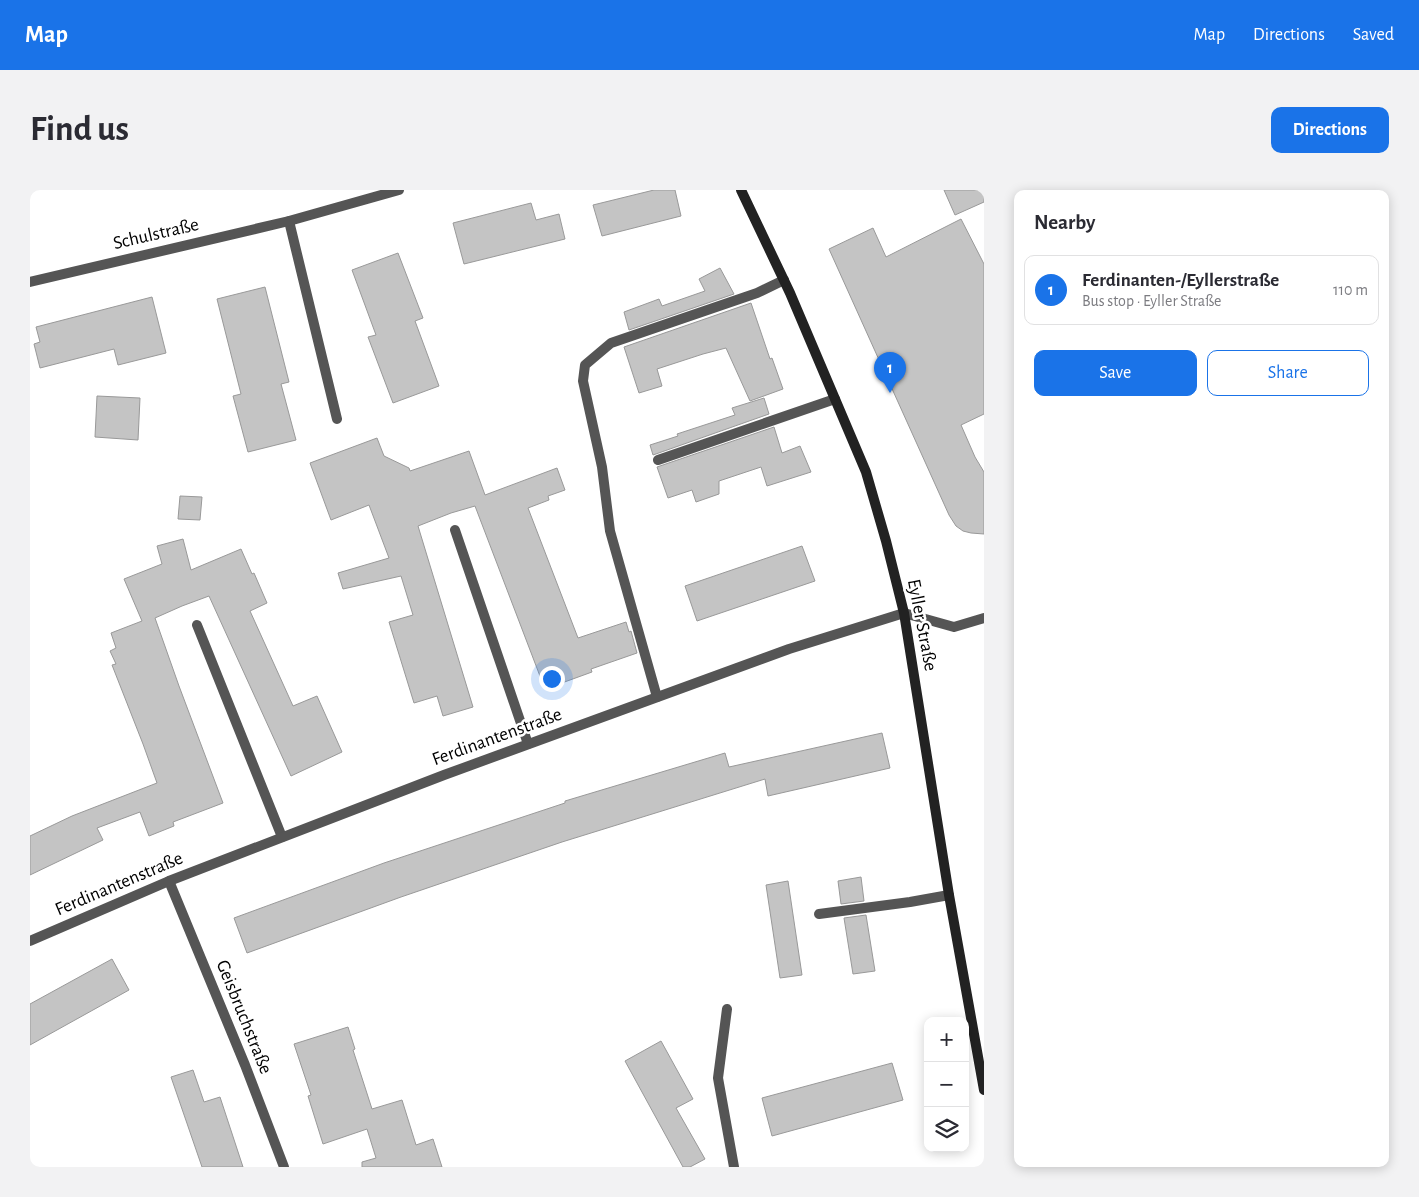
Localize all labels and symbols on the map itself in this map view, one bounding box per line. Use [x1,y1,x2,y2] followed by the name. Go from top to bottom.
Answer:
[111,215,201,253] street label: Schulstraße
[874,352,906,393] pin: 1
[904,577,940,673] street label: Eyller Straße
[539,666,565,692] your location
[430,705,564,769] street label: Ferdinantenstraße
[52,849,186,919] street label: Ferdinantenstraße
[213,957,275,1077] street label: Geisbruchstraße

